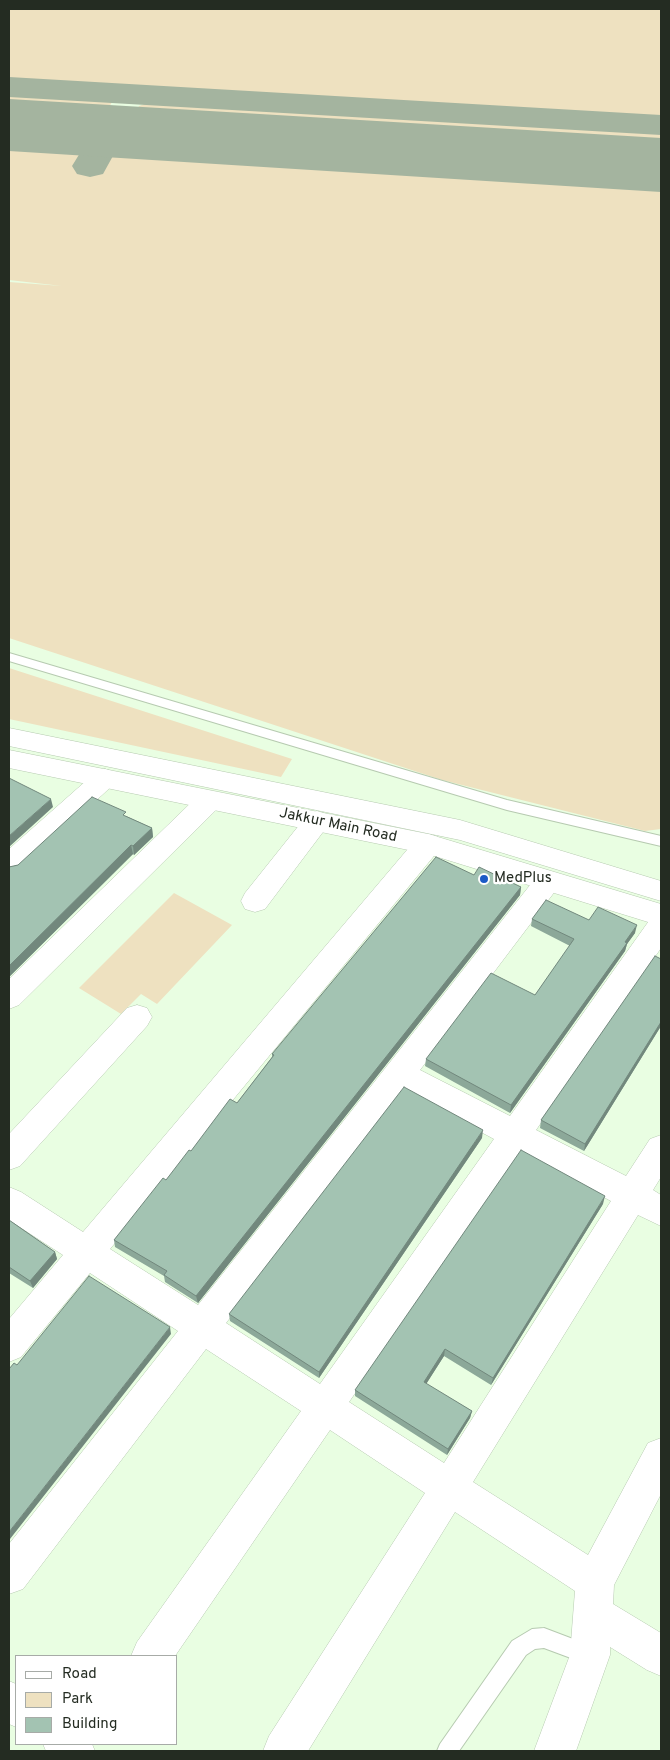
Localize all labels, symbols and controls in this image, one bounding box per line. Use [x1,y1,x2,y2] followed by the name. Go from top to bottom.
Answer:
[278,805,398,847] street label: Jakkur Main Road
[494,870,552,888] place label: MedPlus
[478,873,490,885] marker: MedPlus
[15,1655,178,1745] legend
[62,1665,97,1684] text: Road
[62,1690,93,1709] text: Park
[62,1715,117,1734] text: Building

